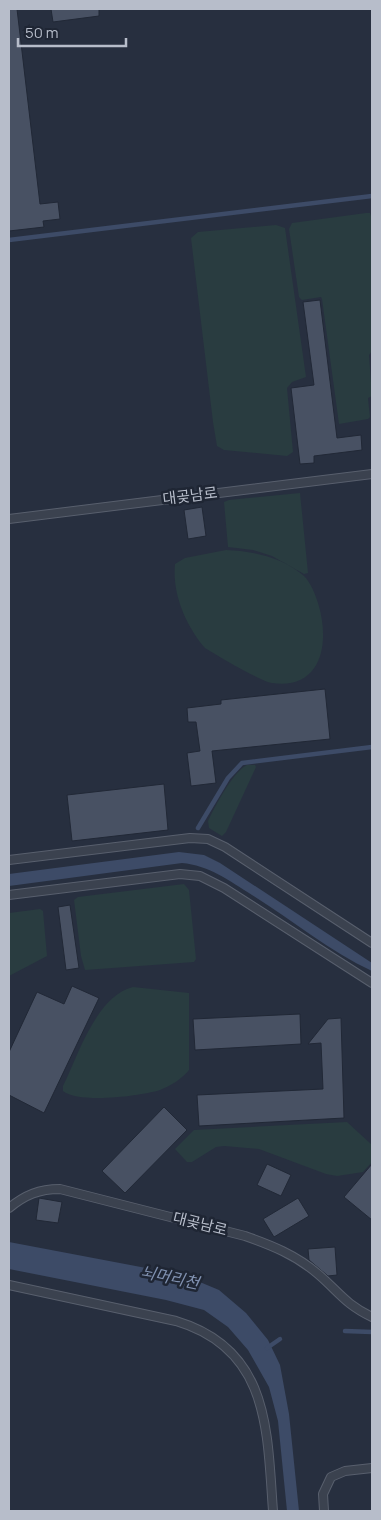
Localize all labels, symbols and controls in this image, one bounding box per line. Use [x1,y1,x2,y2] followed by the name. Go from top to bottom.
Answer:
[18,15,125,47] scale bar
[25,22,59,43] text: 50 m
[161,482,219,509] street label: 대곶남로
[171,1207,229,1240] street label: 대곶남로
[139,1260,203,1294] water label: 뇌머리천

